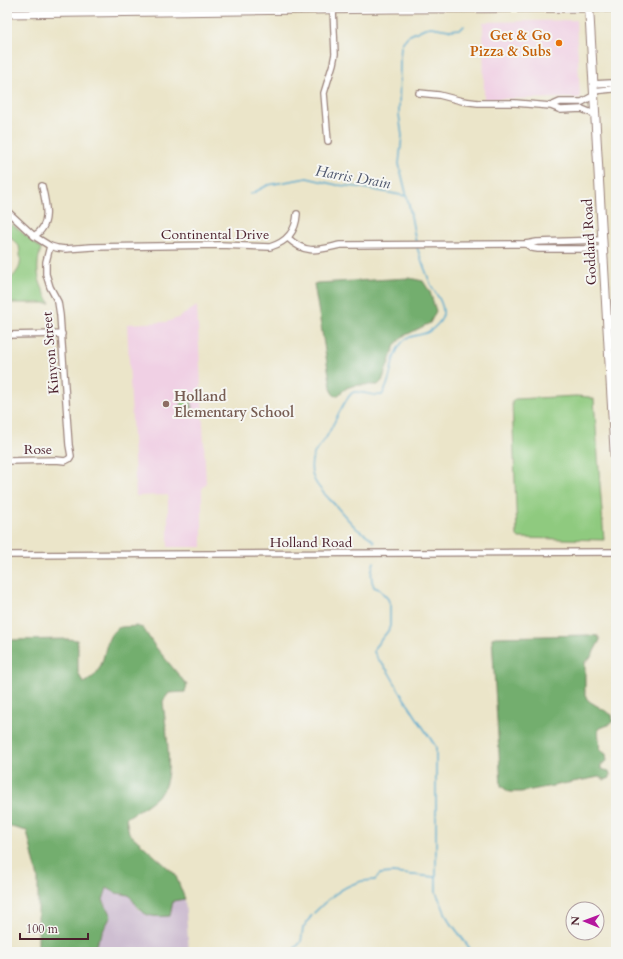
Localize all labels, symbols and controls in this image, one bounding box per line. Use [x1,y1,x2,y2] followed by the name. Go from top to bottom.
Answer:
[470,26,551,61] place label: Get & Go Pizza & Subs
[554,38,564,48] marker: Get & Go Pizza & Subs
[314,161,393,194] water label: Harris Drain
[578,198,601,286] street label: Goddard Road
[161,225,269,244] street label: Continental Drive
[37,310,64,395] street label: Kinyon Street
[174,387,294,422] place label: Holland Elementary School
[161,399,171,409] marker: Holland Elementary School
[24,440,52,459] street label: Rose
[270,533,353,552] street label: Holland Road
[565,901,605,941] north arrow
[20,915,88,941] scale bar
[568,915,583,926] text: N
[26,921,59,937] text: 100 m

